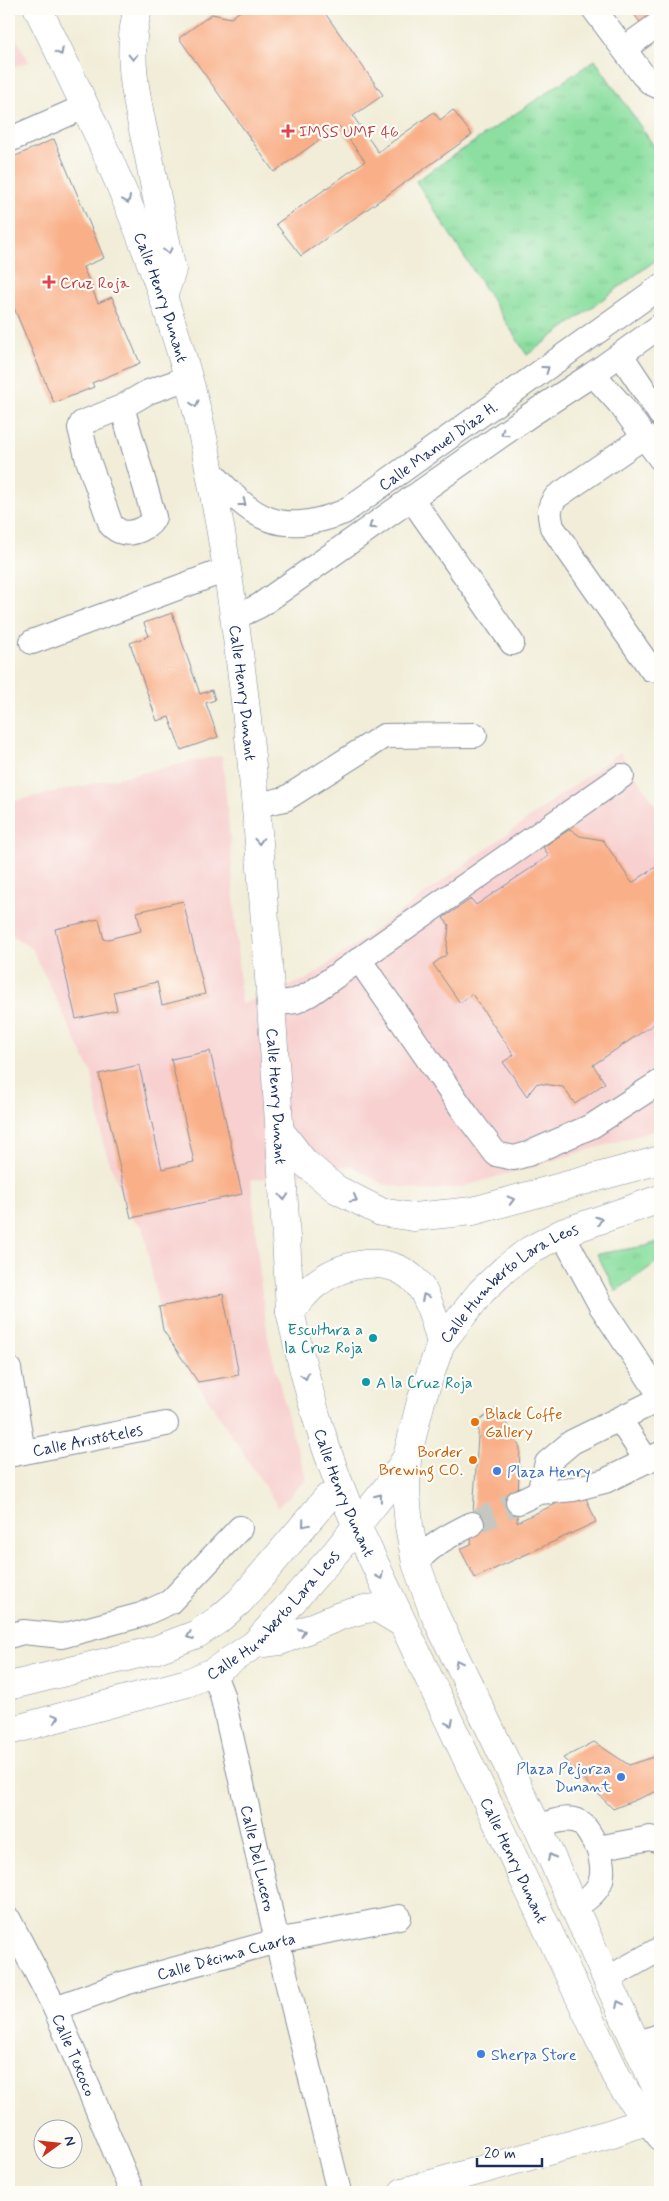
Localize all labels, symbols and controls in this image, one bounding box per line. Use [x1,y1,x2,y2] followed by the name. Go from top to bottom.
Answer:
[54,47,64,56] one-way arrow
[128,54,138,61] one-way arrow
[299,122,399,143] place label: IMSS UMF 46
[281,124,295,138] marker: IMSS UMF 46
[121,195,131,204] one-way arrow
[128,229,192,365] street label: Calle Henry Dunant
[162,247,173,256] one-way arrow
[60,273,130,294] place label: Cruz Roja
[42,275,56,289] marker: Cruz Roja
[540,366,549,375] one-way arrow
[375,397,502,496] street label: Calle Manuel Díaz H.
[189,399,199,408] one-way arrow
[501,427,510,436] one-way arrow
[237,498,246,506] one-way arrow
[368,520,377,529] one-way arrow
[223,624,261,762] street label: Calle Henry Dunant
[254,837,265,845] one-way arrow
[261,1028,291,1165] street label: Calle Henry Dunant
[349,1193,358,1203] one-way arrow
[278,1194,289,1202] one-way arrow
[507,1195,516,1206] one-way arrow
[594,1216,603,1226] one-way arrow
[436,1219,581,1348] street label: Calle Humberto Lara Leos
[421,1293,431,1302] one-way arrow
[284,1320,363,1359] place label: Escultura a la Cruz Roja
[367,1332,379,1344] marker: Escultura a la Cruz Roja
[299,1371,310,1380] one-way arrow
[376,1373,473,1394] place label: A la Cruz Roja
[360,1376,372,1388] marker: A la Cruz Roja
[485,1404,562,1443] place label: Black Coffe Gallery
[469,1416,481,1428] marker: Black Coffe Gallery
[31,1420,145,1462] street label: Calle Aristóteles
[309,1426,379,1561] street label: Calle Henry Dunant
[379,1442,463,1482] place label: Border Brewing CO.
[467,1454,479,1466] marker: Border Brewing CO.
[507,1462,591,1483] place label: Plaza Henry
[491,1465,503,1477] marker: Plaza Henry
[374,1494,382,1503] one-way arrow
[302,1518,311,1527] one-way arrow
[204,1546,345,1685] street label: Calle Humberto Lara Leos
[374,1571,385,1580] one-way arrow
[297,1627,305,1637] one-way arrow
[187,1631,195,1641] one-way arrow
[454,1659,464,1668] one-way arrow
[51,1713,60,1724] one-way arrow
[444,1718,454,1727] one-way arrow
[516,1759,612,1798] place label: Plaza Pejorza Dunant
[615,1771,627,1783] marker: Plaza Pejorza Dunant
[475,1794,552,1927] street label: Calle Henry Dunant
[235,1803,279,1914] street label: Calle Del Lucero
[546,1853,557,1862] one-way arrow
[155,1929,297,1986] street label: Calle Décima Cuarta
[615,2000,625,2009] one-way arrow
[47,2011,100,2100] street label: Calle Texcoco
[491,2045,577,2066] place label: Sherpa Store
[475,2048,487,2060] marker: Sherpa Store
[32,2118,82,2168] north arrow
[60,2134,79,2148] text: N
[477,2136,542,2168] scale bar
[484,2144,516,2164] text: 20 m

